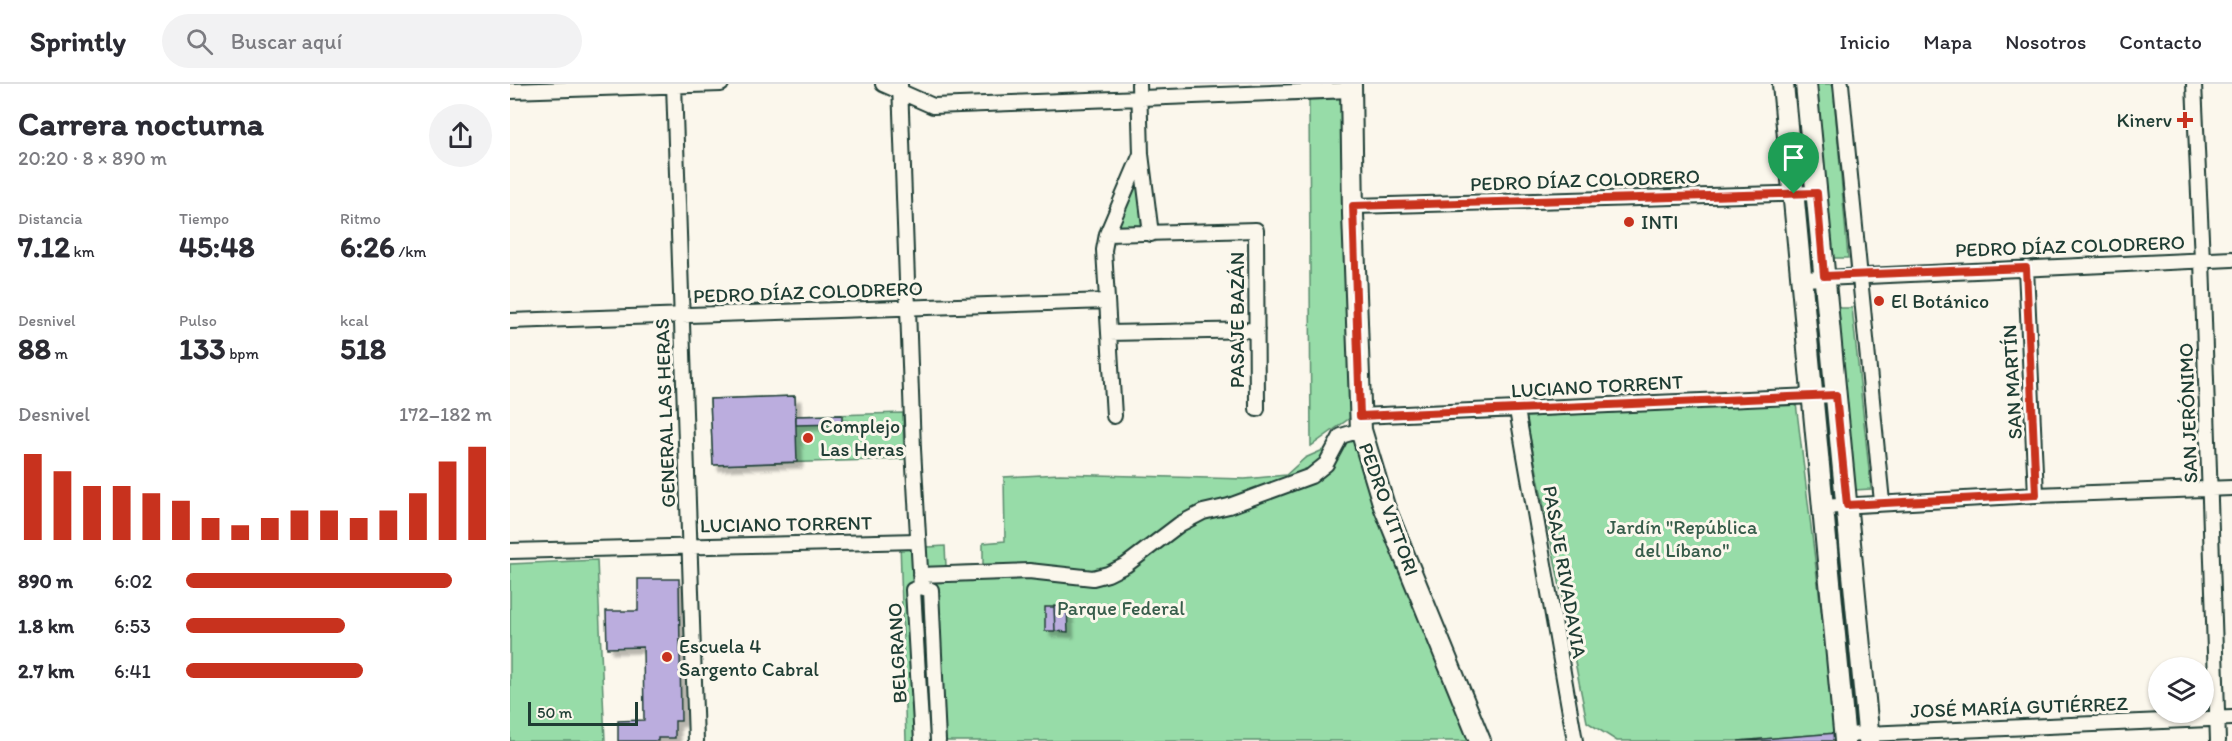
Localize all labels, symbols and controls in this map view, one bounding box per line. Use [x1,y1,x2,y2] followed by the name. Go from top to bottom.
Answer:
[162,14,582,68] search box
[30,24,126,58] text: Sprintly
[183,25,216,58] icon: search
[231,28,342,55] text: Buscar aquí
[1840,29,1890,54] text: Inicio
[1923,29,1972,54] text: Mapa
[2005,29,2086,54] text: Nosotros
[2119,29,2202,54] text: Contacto
[18,104,264,143] text: Carrera nocturna
[429,104,492,167] button: share
[2117,108,2172,132] place label: Kinerv
[2176,111,2194,129] marker: Kinerv
[1768,132,1819,194] pin
[1777,141,1810,174] icon: arrive
[18,146,167,170] text: 20:20 · 8 × 890 m
[1469,164,1701,196] street label: PEDRO DÍAZ COLODRERO
[18,209,83,228] text: Distancia
[179,209,229,228] text: Tiempo
[340,209,381,228] text: Ritmo
[1641,210,1678,234] place label: INTI
[1622,215,1636,229] marker: INTI
[18,228,70,265] text: 7.12
[179,228,255,265] text: 45:48
[340,228,395,265] text: 6:26
[1954,230,2186,262] street label: PEDRO DÍAZ COLODRERO
[70,242,95,261] text: km
[395,242,426,261] text: /km
[1225,252,1249,388] street label: PASAJE BAZÁN
[692,276,924,308] street label: PEDRO DÍAZ COLODRERO
[1891,289,1989,313] place label: El Botánico
[1872,294,1886,308] marker: El Botánico
[18,311,76,330] text: Desnivel
[179,311,217,330] text: Pulso
[340,311,368,330] text: kcal
[650,318,680,508] street label: GENERAL LAS HERAS
[1997,324,2027,440] street label: SAN MARTÍN
[18,330,51,367] text: 88
[179,330,226,367] text: 133
[340,330,386,367] text: 518
[2174,342,2202,484] street label: SAN JERÓNIMO
[51,344,68,363] text: m
[226,344,259,363] text: bpm
[1510,370,1684,402] street label: LUCIANO TORRENT
[18,402,90,426] text: Desnivel
[399,402,492,426] text: 172–182 m
[820,414,904,461] place label: Complejo Las Heras
[801,431,815,445] marker: Complejo Las Heras
[1354,439,1424,579] street label: PEDRO VITTORI
[1538,484,1592,661] street label: PASAJE RIVADAVIA
[700,510,872,538] street label: LUCIANO TORRENT
[1607,515,1758,562] park label: Jardín "República del Líbano"
[18,569,73,593] text: 890 m
[114,569,152,593] text: 6:02
[1057,596,1185,620] park label: Parque Federal
[882,602,912,704] street label: BELGRANO
[18,614,74,638] text: 1.8 km
[114,614,151,638] text: 6:53
[679,634,819,681] place label: Escuela 4 Sargento Cabral
[660,650,674,664] marker: Escuela 4 Sargento Cabral
[2148,657,2214,723] map controls
[2148,657,2214,723] button: layers
[18,659,74,683] text: 2.7 km
[114,659,151,683] text: 6:41
[1910,691,2129,723] street label: JOSÉ MARÍA GUTIÉRREZ
[528,699,638,726] scale bar
[537,703,572,722] text: 50 m

